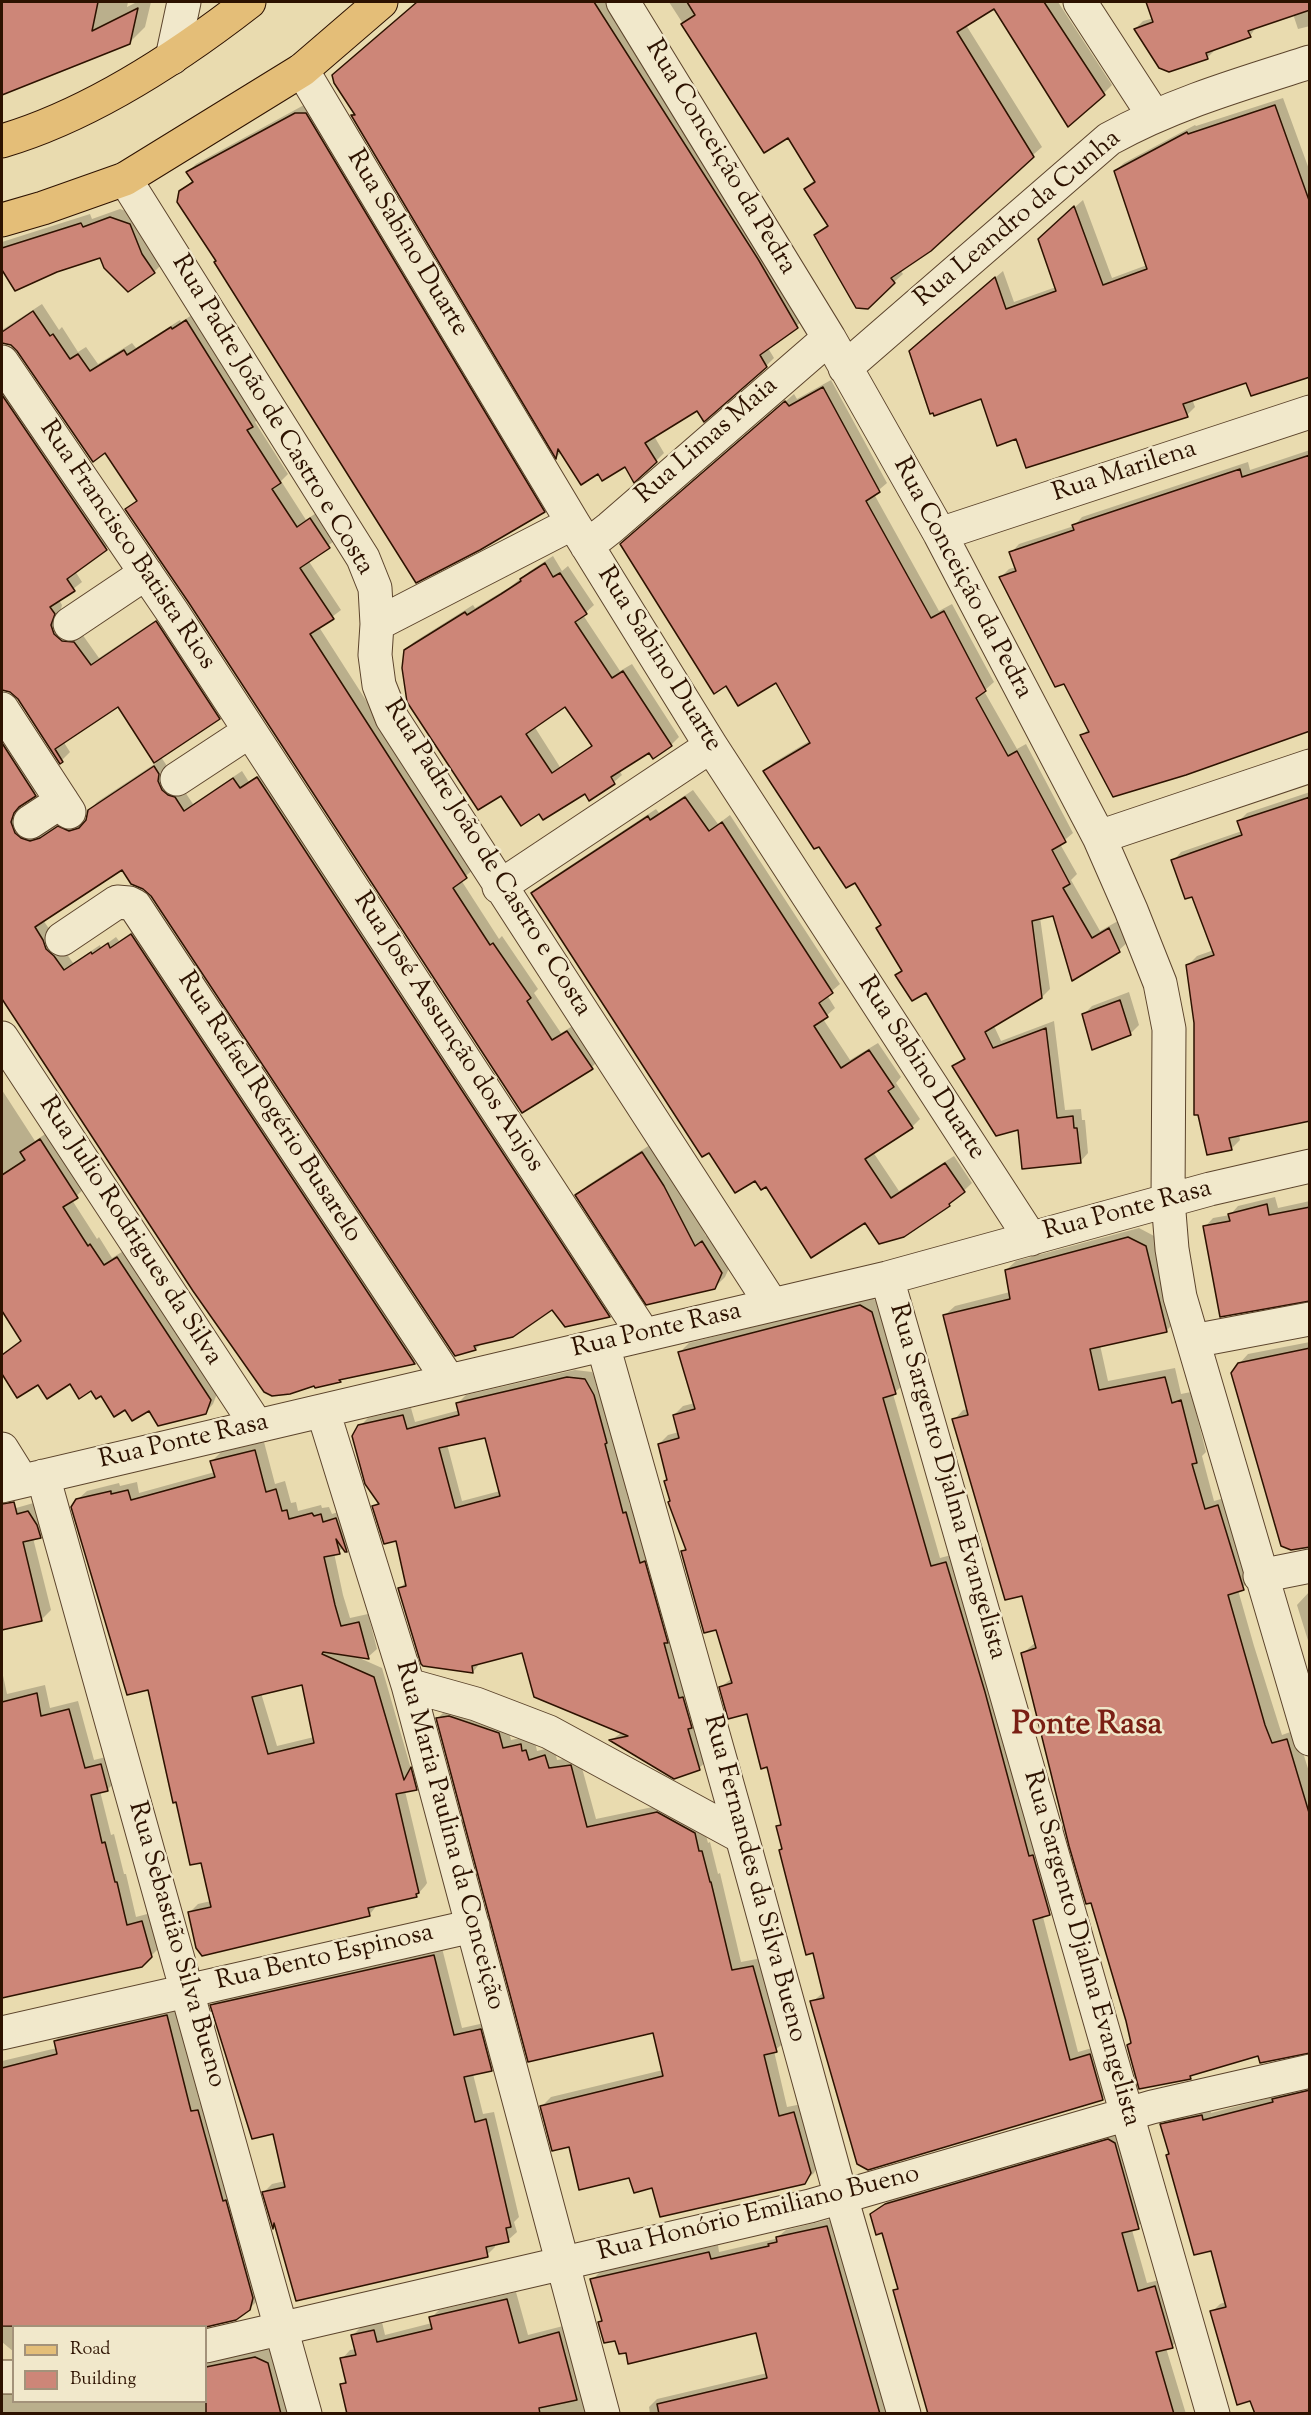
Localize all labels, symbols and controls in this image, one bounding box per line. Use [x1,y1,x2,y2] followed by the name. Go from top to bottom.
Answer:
[637,35,801,281] street label: Rua Conceição da Pedra
[910,125,1128,315] street label: Rua Leandro da Cunha
[338,145,474,343] street label: Rua Sabino Duarte
[163,250,379,582] street label: Rua Padre João de Castro e Costa
[631,372,785,512] street label: Rua Limas Maia
[31,416,221,676] street label: Rua Francisco Batista Rios
[1049,435,1201,511] street label: Rua Marilena
[884,453,1038,705] street label: Rua Conceição da Pedra
[589,562,727,758] street label: Rua Sabino Duarte
[375,695,597,1023] street label: Rua Padre João de Castro e Costa
[345,887,549,1179] street label: Rua José Assunção dos Anjos
[169,967,367,1249] street label: Rua Rafael Rogério Busarelo
[849,972,991,1166] street label: Rua Sabino Duarte
[30,1092,228,1372] street label: Rua Julio Rodrigues da Silva
[1041,1175,1215,1249] street label: Rua Ponte Rasa
[569,1297,745,1367] street label: Rua Ponte Rasa
[880,1301,1012,1663] street label: Rua Sargento Djalma Evangelista
[96,1408,272,1478] street label: Rua Ponte Rasa
[386,1658,510,2014] street label: Rua Maria Paulina da Conceição
[1012,1709,1162,1747] district label: Ponte Rasa
[694,1712,812,2046] street label: Rua Fernandes da Silva Bueno
[1014,1768,1146,2130] street label: Rua Sargento Djalma Evangelista
[119,1799,231,2091] street label: Rua Sebastião Silva Bueno
[213,1919,437,1999] street label: Rua Bento Espinosa
[595,2160,923,2270] street label: Rua Honório Emiliano Bueno
[12,2325,207,2403] legend
[70,2337,110,2363] text: Road
[70,2367,136,2393] text: Building

